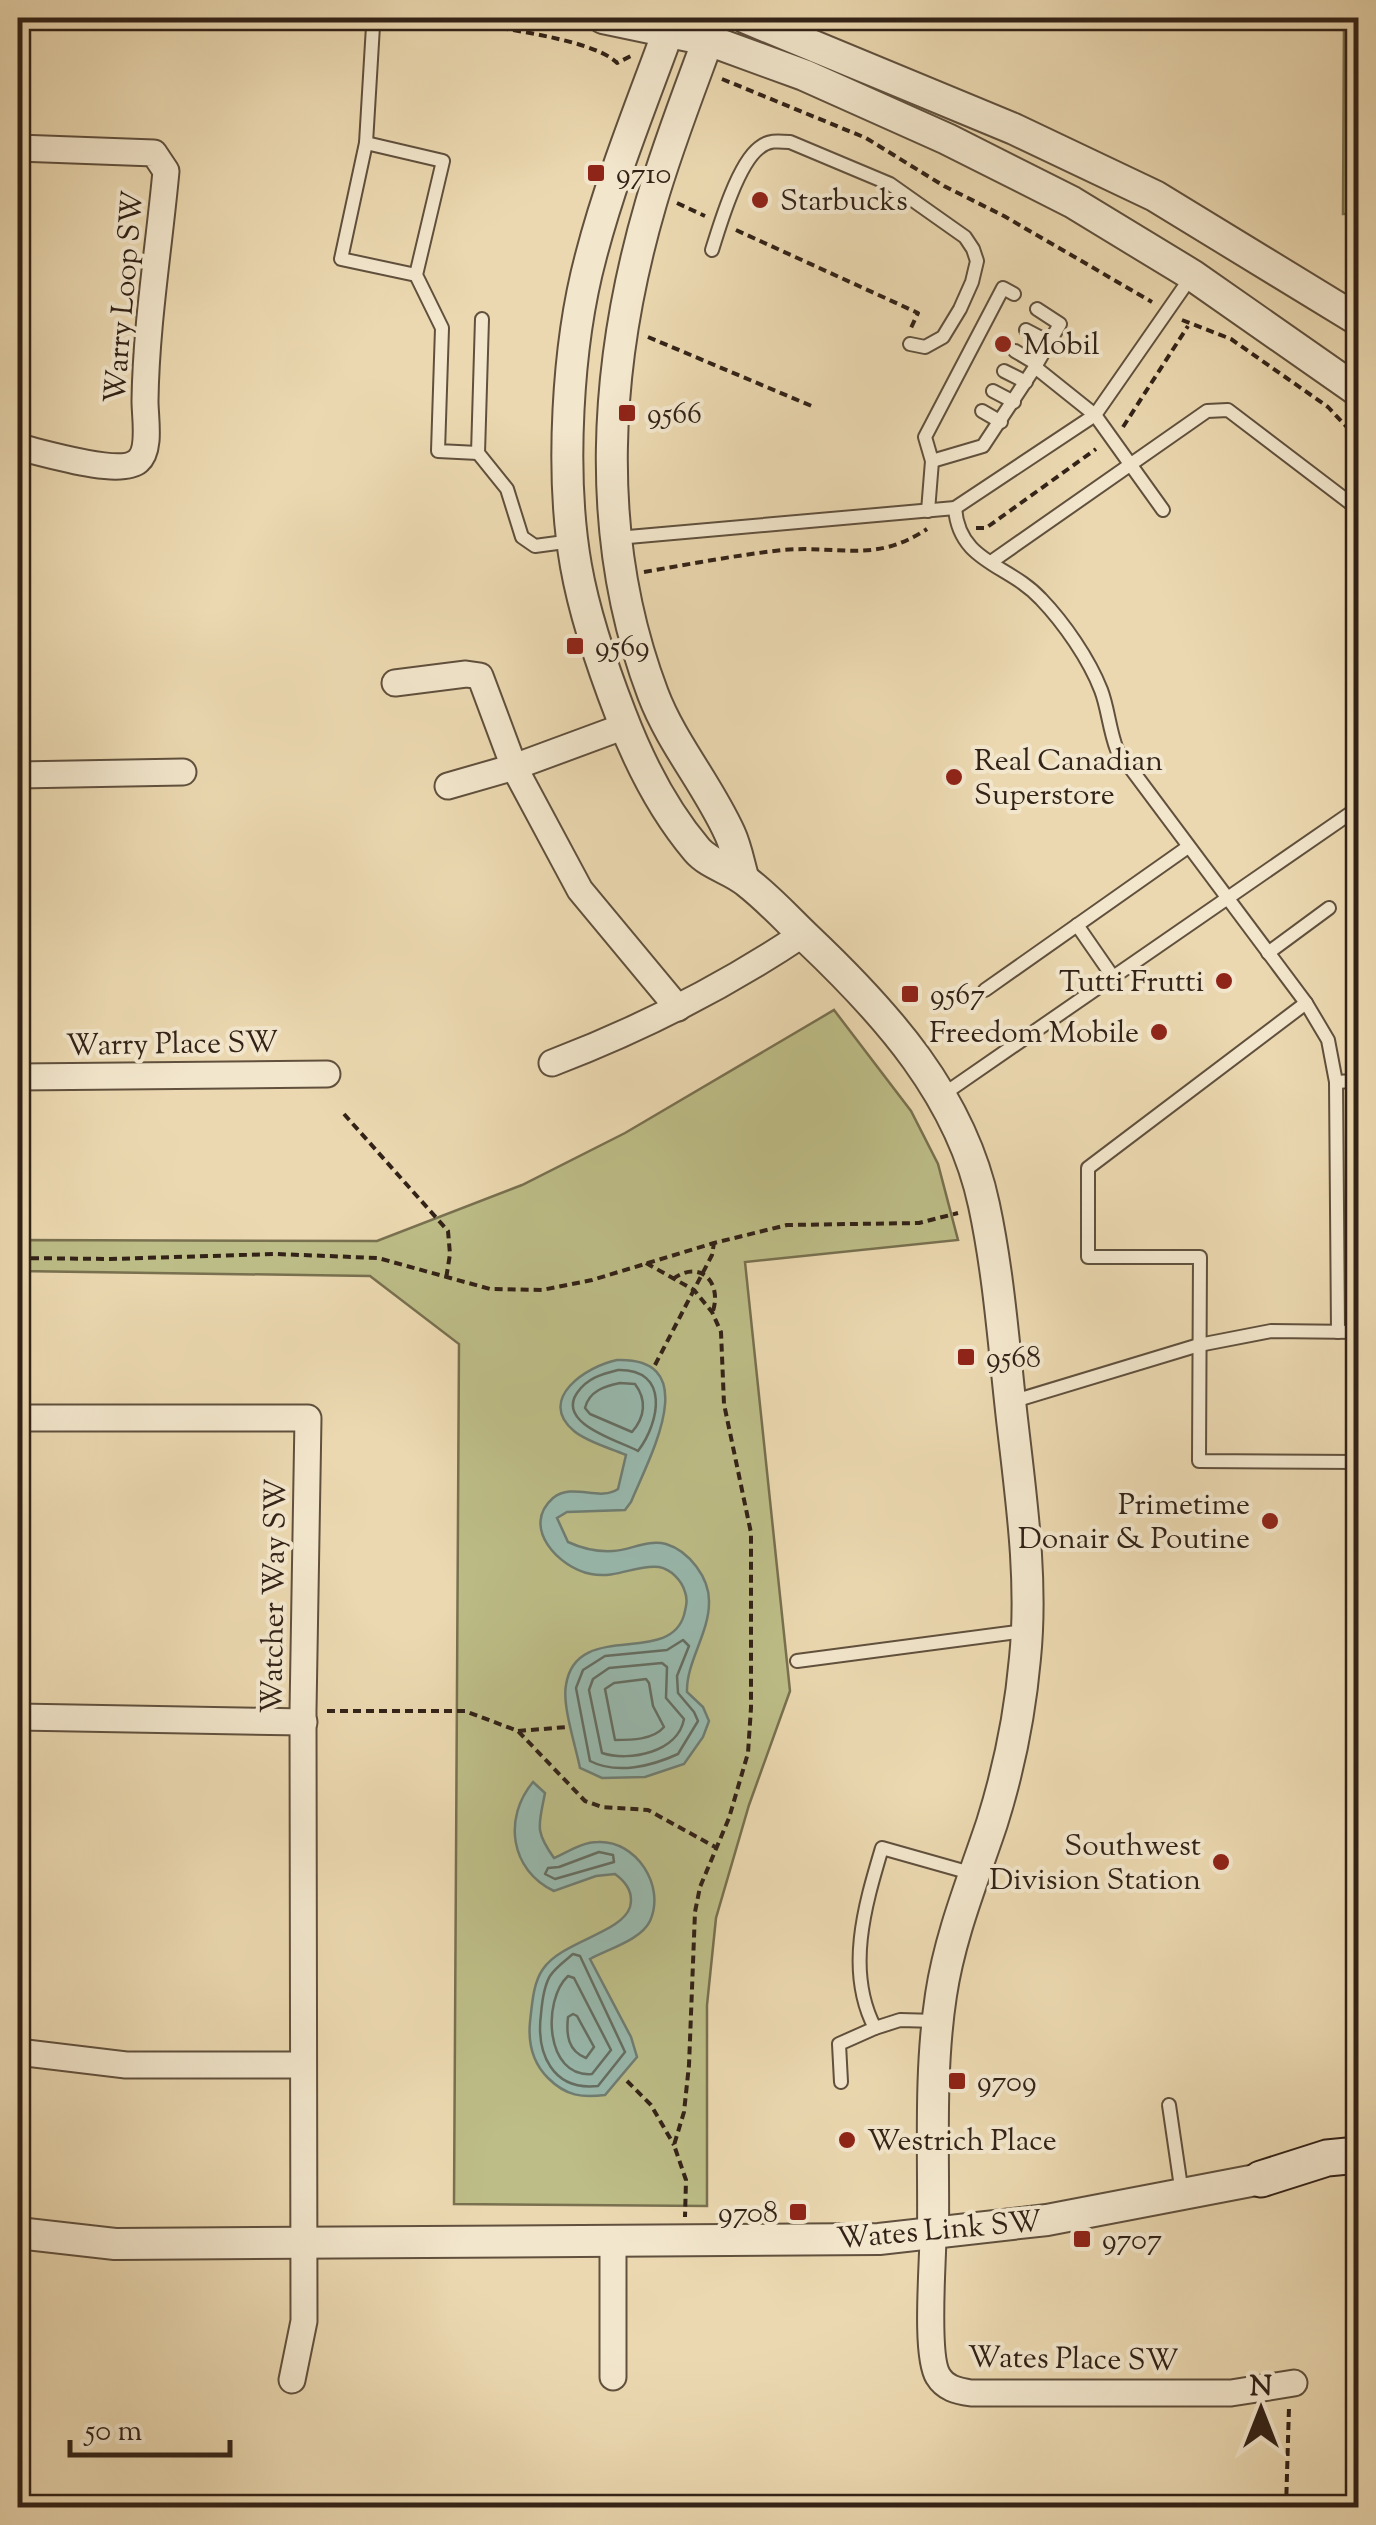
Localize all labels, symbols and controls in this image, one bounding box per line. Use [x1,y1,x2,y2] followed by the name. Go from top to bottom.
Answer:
[616,154,671,197] place label: 9710
[585,162,607,184] marker: 9710
[780,181,908,224] place label: Starbucks
[95,189,156,405] street label: Warry Loop SW
[749,189,771,211] marker: Starbucks
[1023,325,1100,368] place label: Mobil
[992,333,1014,355] marker: Mobil
[647,394,702,437] place label: 9566
[616,402,638,424] marker: 9566
[595,627,650,670] place label: 9569
[564,635,586,657] marker: 9569
[974,741,1163,818] place label: Real Canadian Superstore
[943,766,965,788] marker: Real Canadian Superstore
[1059,962,1204,1005] place label: Tutti Frutti
[1213,970,1235,992] marker: Tutti Frutti
[930,975,985,1018] place label: 9567
[899,983,921,1005] marker: 9567
[929,1013,1139,1056] place label: Freedom Mobile
[1148,1021,1170,1043] marker: Freedom Mobile
[66,1022,279,1069] street label: Warry Place SW
[986,1338,1041,1381] place label: 9568
[955,1346,977,1368] marker: 9568
[252,1478,299,1714] street label: Watcher Way SW
[1018,1485,1250,1562] place label: Primetime Donair & Poutine
[1259,1510,1281,1532] marker: Primetime Donair & Poutine
[990,1826,1201,1903] place label: Southwest Division Station
[1210,1851,1232,1873] marker: Southwest Division Station
[977,2062,1037,2105] place label: 9709
[946,2070,968,2092] marker: 9709
[867,2121,1057,2164] place label: Westrich Place
[836,2129,858,2151] marker: Westrich Place
[718,2193,778,2236] place label: 9708
[787,2201,809,2223] marker: 9708
[835,2201,1043,2262] street label: Wates Link SW
[1102,2220,1162,2263] place label: 9707
[1071,2228,1093,2250] marker: 9707
[967,2337,1179,2384] street label: Wates Place SW
[1211,2360,1311,2460] north arrow
[1250,2368,1272,2408] text: N
[70,2395,230,2457] scale bar
[83,2411,143,2454] text: 50 m

